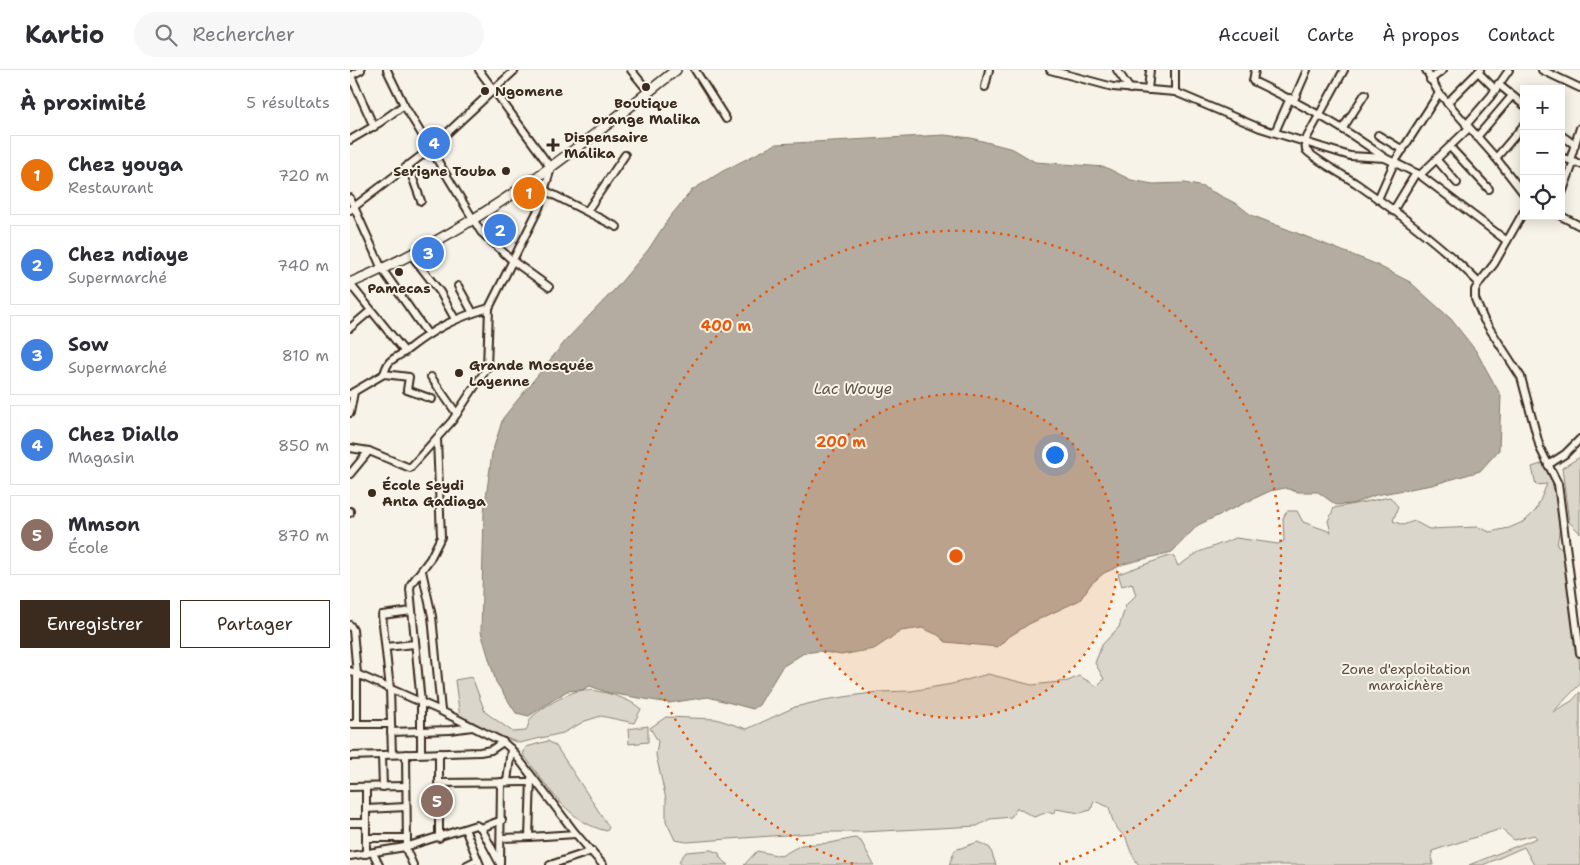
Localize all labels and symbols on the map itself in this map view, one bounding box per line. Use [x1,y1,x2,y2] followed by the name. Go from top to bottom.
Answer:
[640,81,652,93] marker: Boutique orange Malika
[495,82,563,100] place label: Ngomene
[479,85,491,97] marker: Ngomene
[592,94,701,128] place label: Boutique orange Malika
[418,124,450,162] pin: 4
[564,128,648,162] place label: Dispensaire Malika
[546,138,560,152] marker: Dispensaire Malika
[393,162,496,180] place label: Serigne Touba
[500,165,512,177] marker: Serigne Touba
[513,174,545,212] pin: 1
[484,211,516,249] pin: 2
[412,234,444,272] pin: 3
[393,266,405,278] marker: Pamecas
[367,279,431,297] place label: Pamecas
[701,316,751,336] text: 400 m
[469,356,594,390] place label: Grande Mosquée Layenne
[453,367,465,379] marker: Grande Mosquée Layenne
[814,379,892,399] water label: Lac Wouye
[816,432,866,452] text: 200 m
[1042,442,1068,468] your location
[382,476,486,510] place label: École Seydi Anta Gadiaga
[366,487,378,499] marker: École Seydi Anta Gadiaga
[947,547,965,565] centre of rings
[1342,660,1471,694] park label: Zone d'exploitation maraichère
[421,782,453,820] pin: 5

